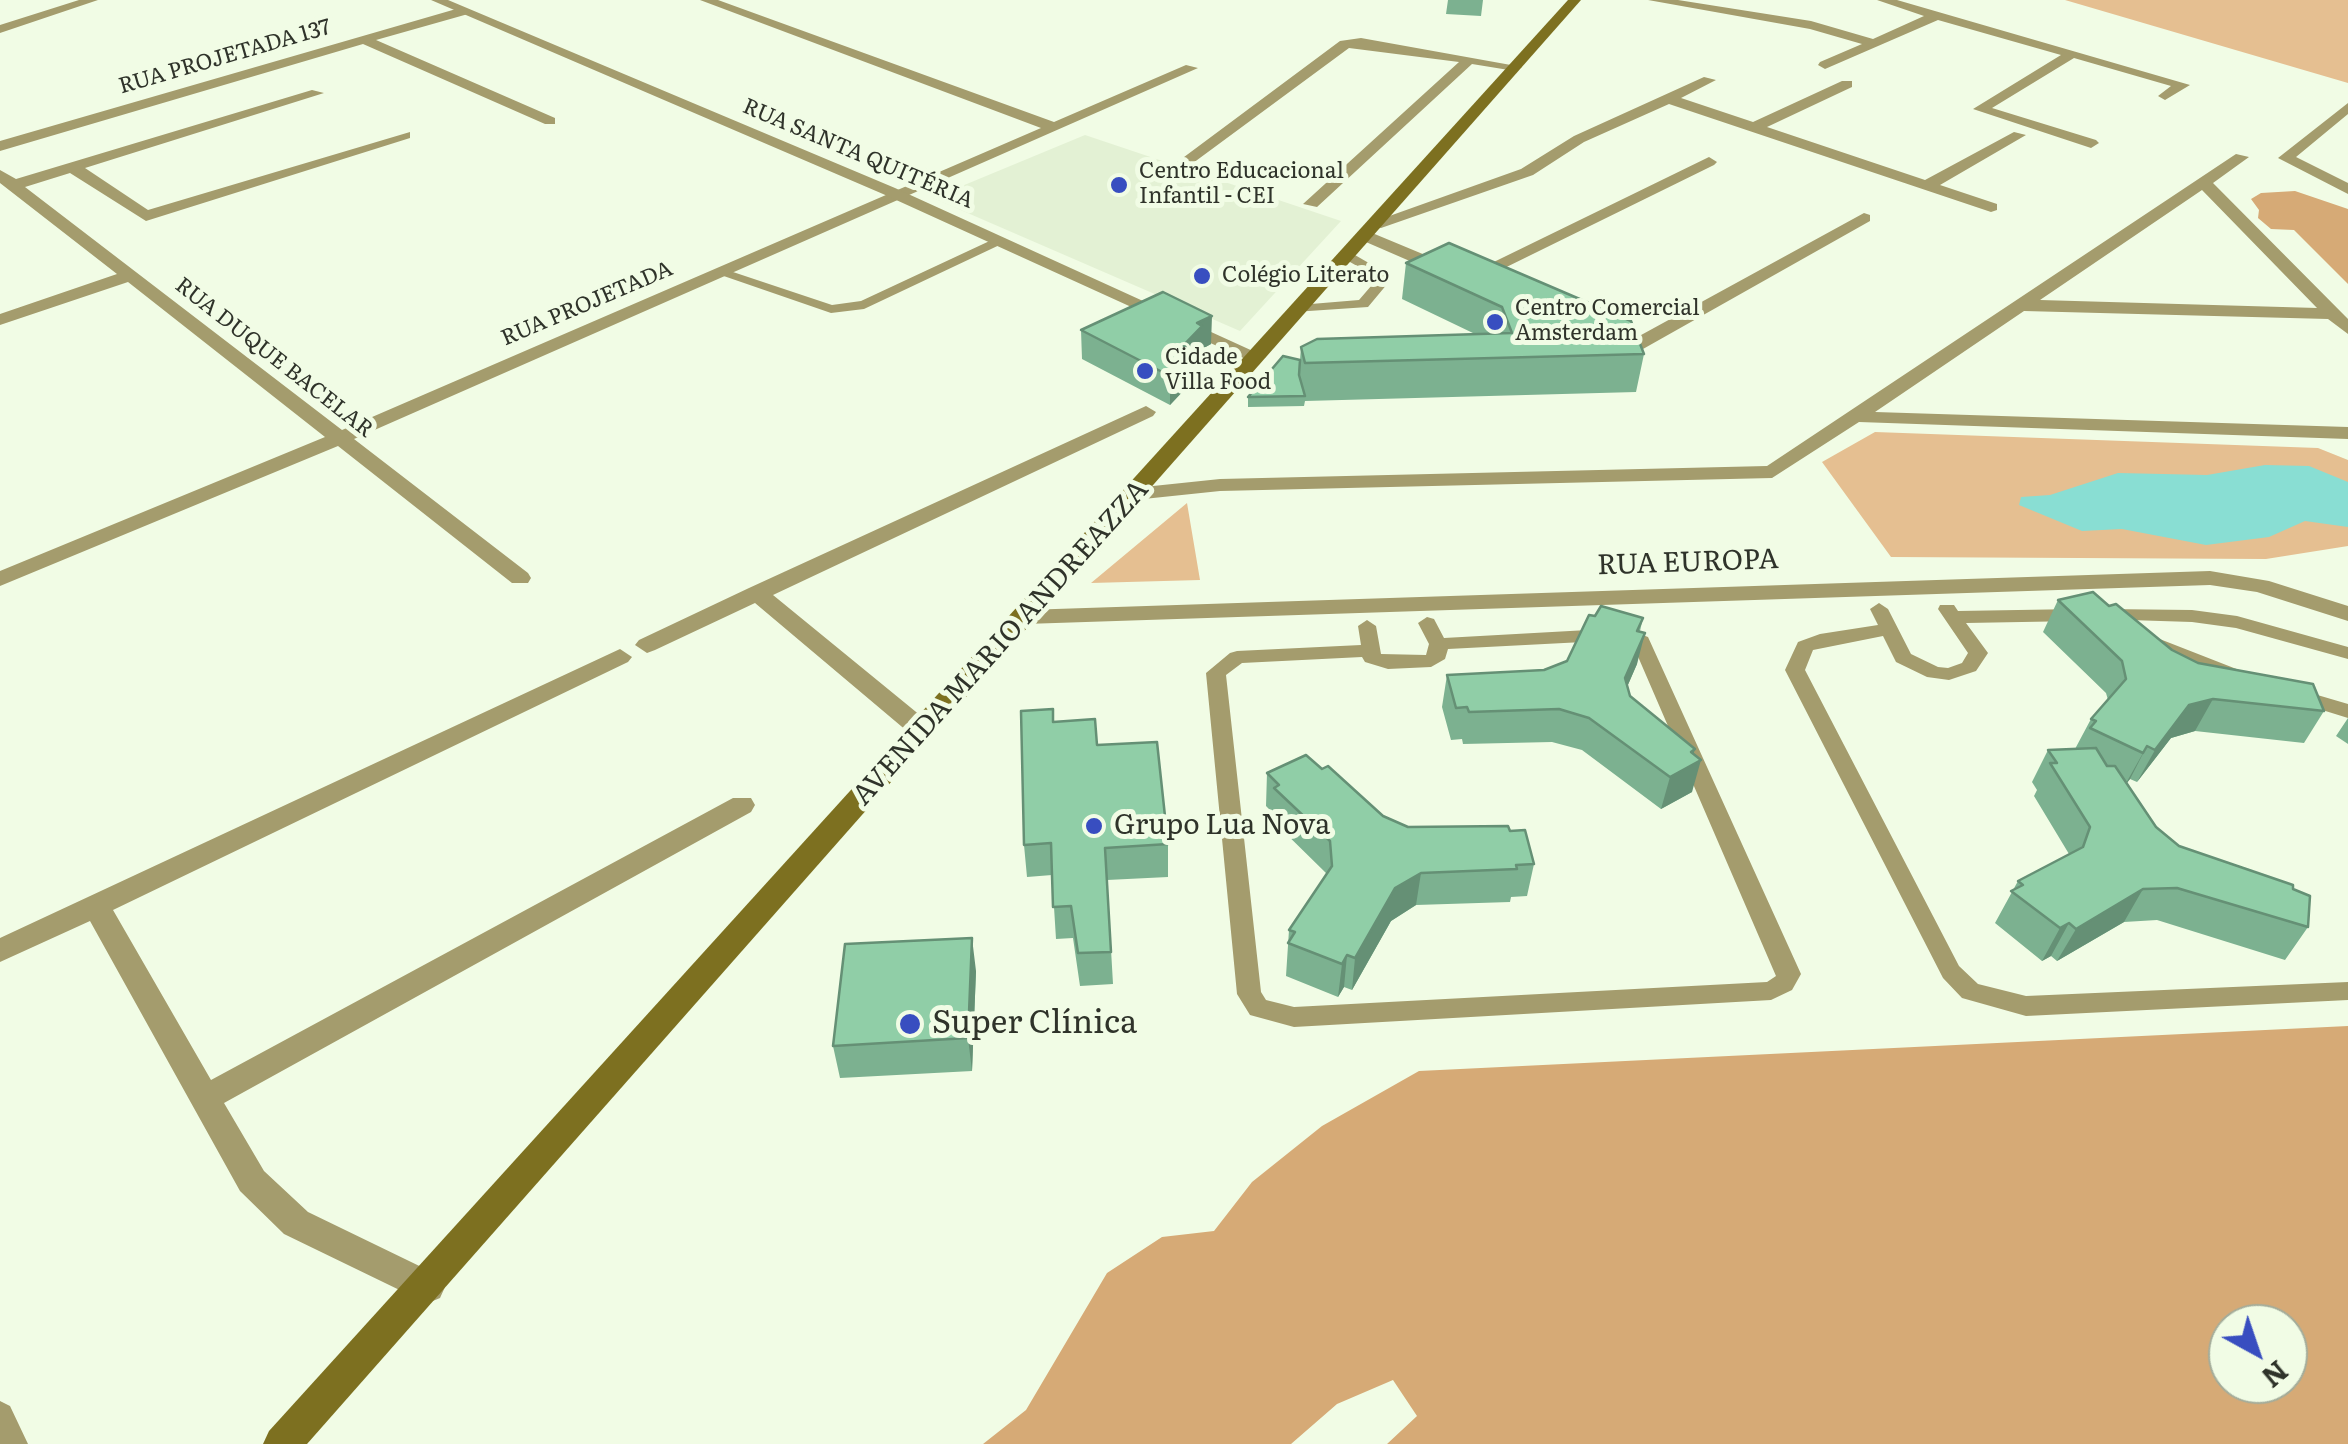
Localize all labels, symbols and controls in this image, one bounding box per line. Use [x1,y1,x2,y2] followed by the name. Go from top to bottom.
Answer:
[116,14,334,100] street label: RUA PROJETADA 137
[739,93,977,215] street label: RUA SANTA QUITÉRIA
[1139,159,1344,210] place label: Centro Educacional Infantil - CEI
[1108,174,1130,196] marker: Centro Educacional Infantil - CEI
[497,256,677,352] street label: RUA PROJETADA
[1222,263,1389,289] place label: Colégio Literato
[1191,265,1213,287] marker: Colégio Literato
[170,272,378,444] street label: RUA DUQUE BACELAR
[1515,296,1700,348] place label: Centro Comercial Amsterdam
[1484,311,1506,333] marker: Centro Comercial Amsterdam
[1165,345,1271,396] place label: Cidade Villa Food
[1134,360,1156,382] marker: Cidade Villa Food
[846,474,1156,812] street label: AVENIDA MARIO ANDREAZZA
[1597,543,1779,583] street label: RUA EUROPA
[1114,809,1330,843] place label: Grupo Lua Nova
[1083,815,1105,837] marker: Grupo Lua Nova
[932,1005,1137,1043] place label: Super Clínica
[897,1011,923,1037] marker: Super Clínica
[2208,1304,2308,1404] north arrow
[2253,1352,2298,1399] text: N

